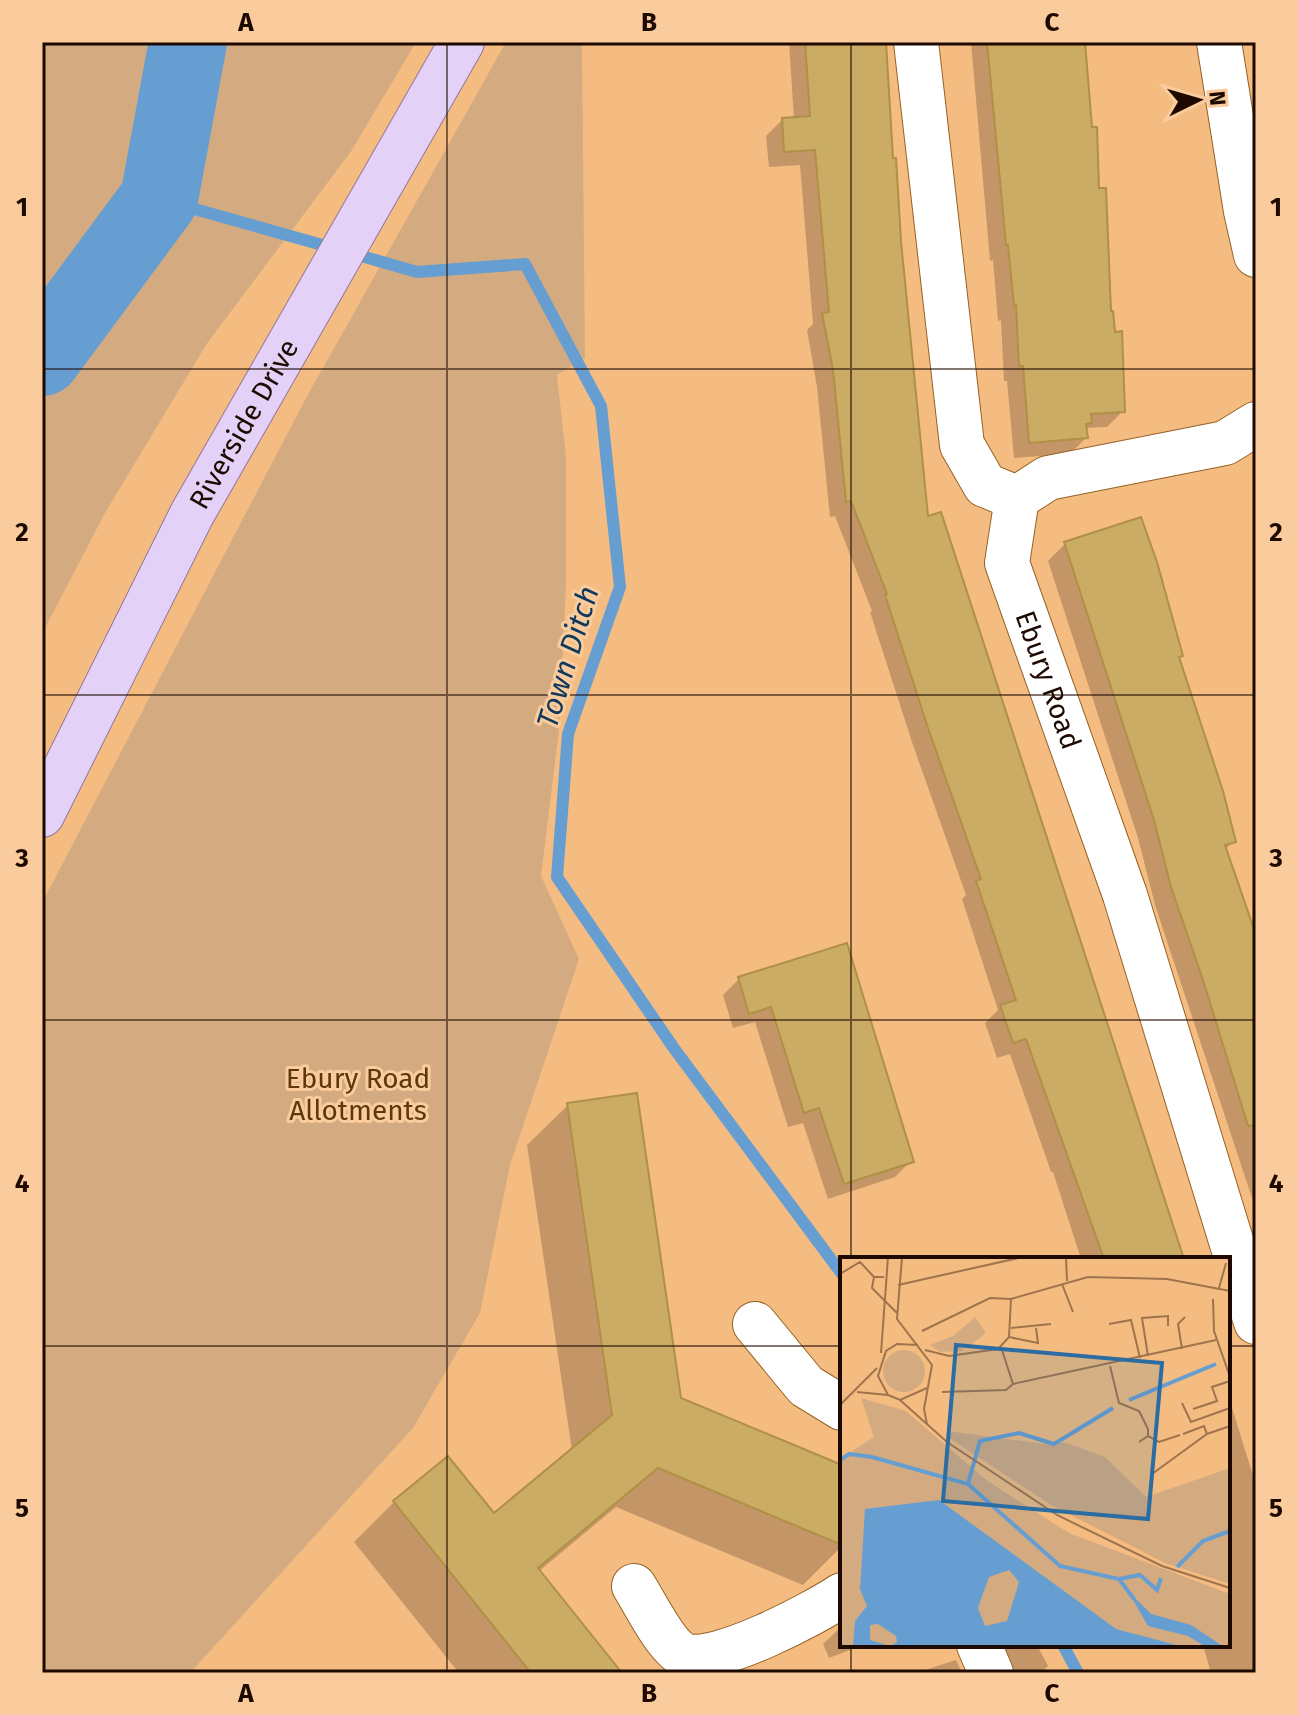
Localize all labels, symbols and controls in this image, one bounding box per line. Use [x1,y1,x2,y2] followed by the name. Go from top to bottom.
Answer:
[237,7,254,38] text: A
[641,7,657,38] text: B
[1045,7,1060,38] text: C
[1158,60,1238,140] north arrow
[1203,90,1232,107] text: N
[16,192,28,223] text: 1
[1270,192,1282,223] text: 1
[182,333,305,515] street label: Riverside Drive
[15,517,29,548] text: 2
[1269,517,1283,548] text: 2
[529,582,607,732] water label: Town Ditch
[1008,606,1088,754] street label: Ebury Road
[14,843,29,874] text: 3
[1268,843,1283,874] text: 3
[286,1062,430,1127] park label: Ebury Road Allotments
[15,1168,30,1199] text: 4
[1269,1168,1284,1199] text: 4
[840,1257,1230,1647] inset map
[15,1493,29,1524] text: 5
[1269,1493,1283,1524] text: 5
[237,1678,254,1709] text: A
[641,1678,657,1709] text: B
[1045,1678,1060,1709] text: C

